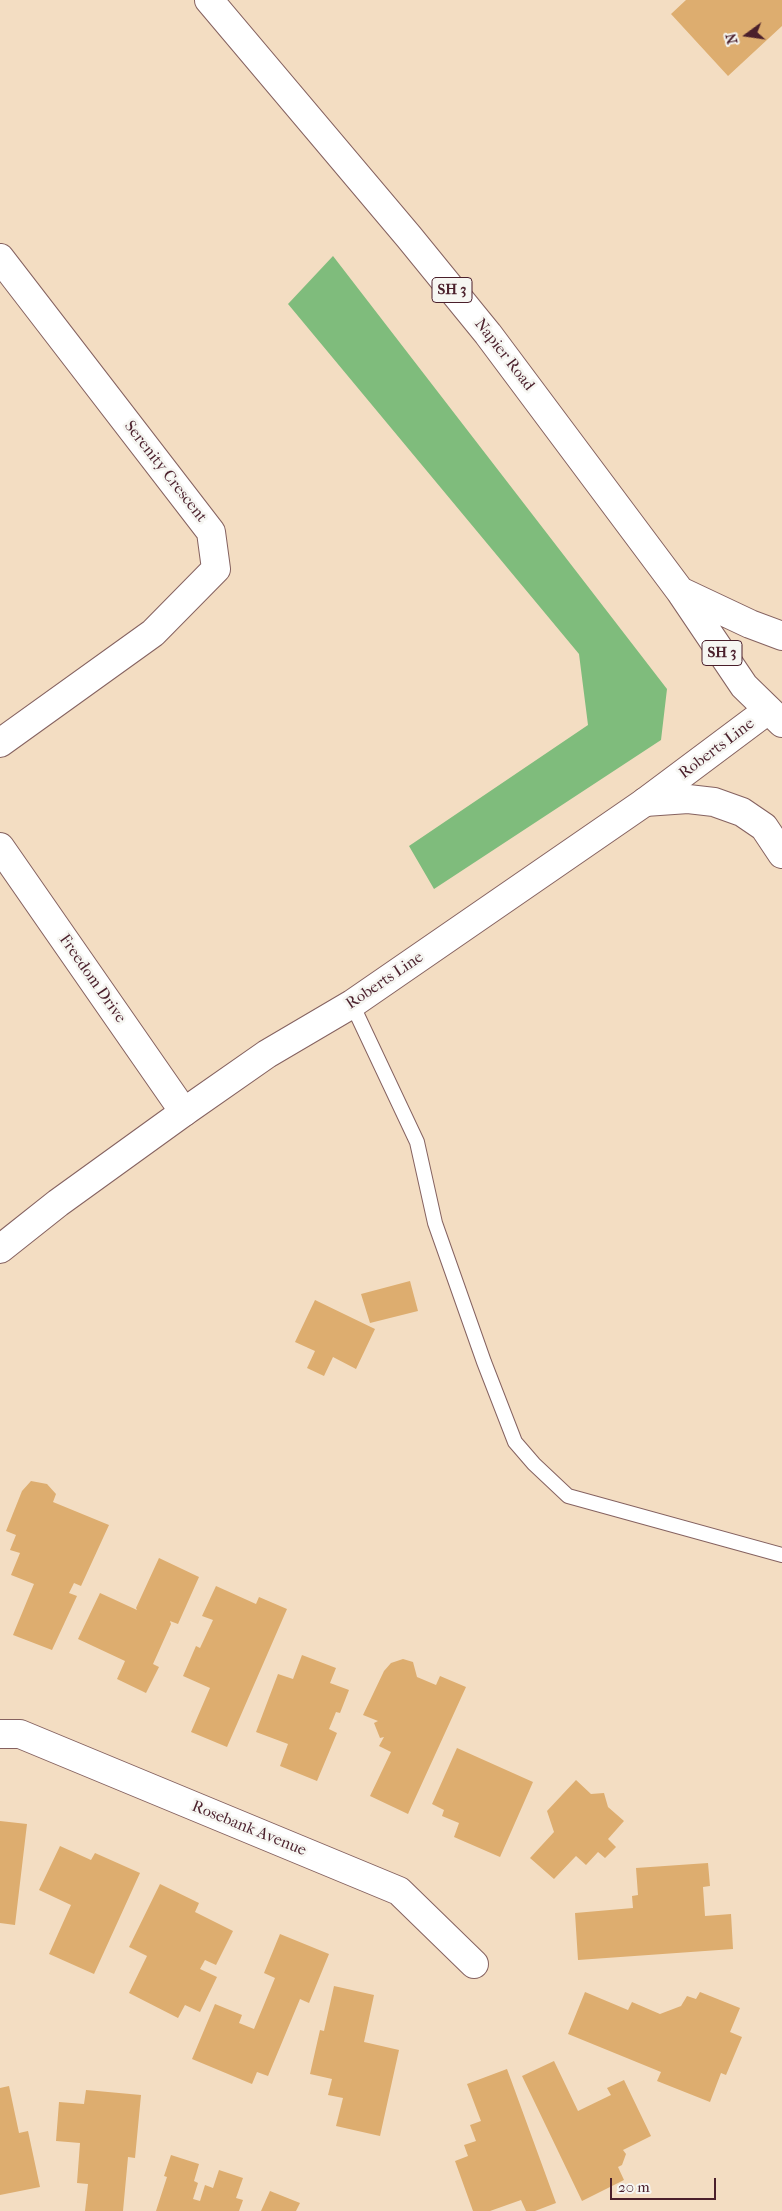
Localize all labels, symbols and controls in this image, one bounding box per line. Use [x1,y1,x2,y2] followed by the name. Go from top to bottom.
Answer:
[722,10,772,60] north arrow
[722,32,741,46] text: N
[432,278,472,302] road number: SH 3
[470,315,538,395] street label: Napier Road
[119,417,211,527] street label: Serenity Crescent
[702,640,742,666] road number: SH 3
[676,715,758,783] street label: Roberts Line
[54,931,130,1027] street label: Freedom Drive
[343,948,427,1014] street label: Roberts Line
[189,1797,309,1861] street label: Rosebank Avenue
[612,2168,718,2200] scale bar
[618,2178,650,2196] text: 20 m

